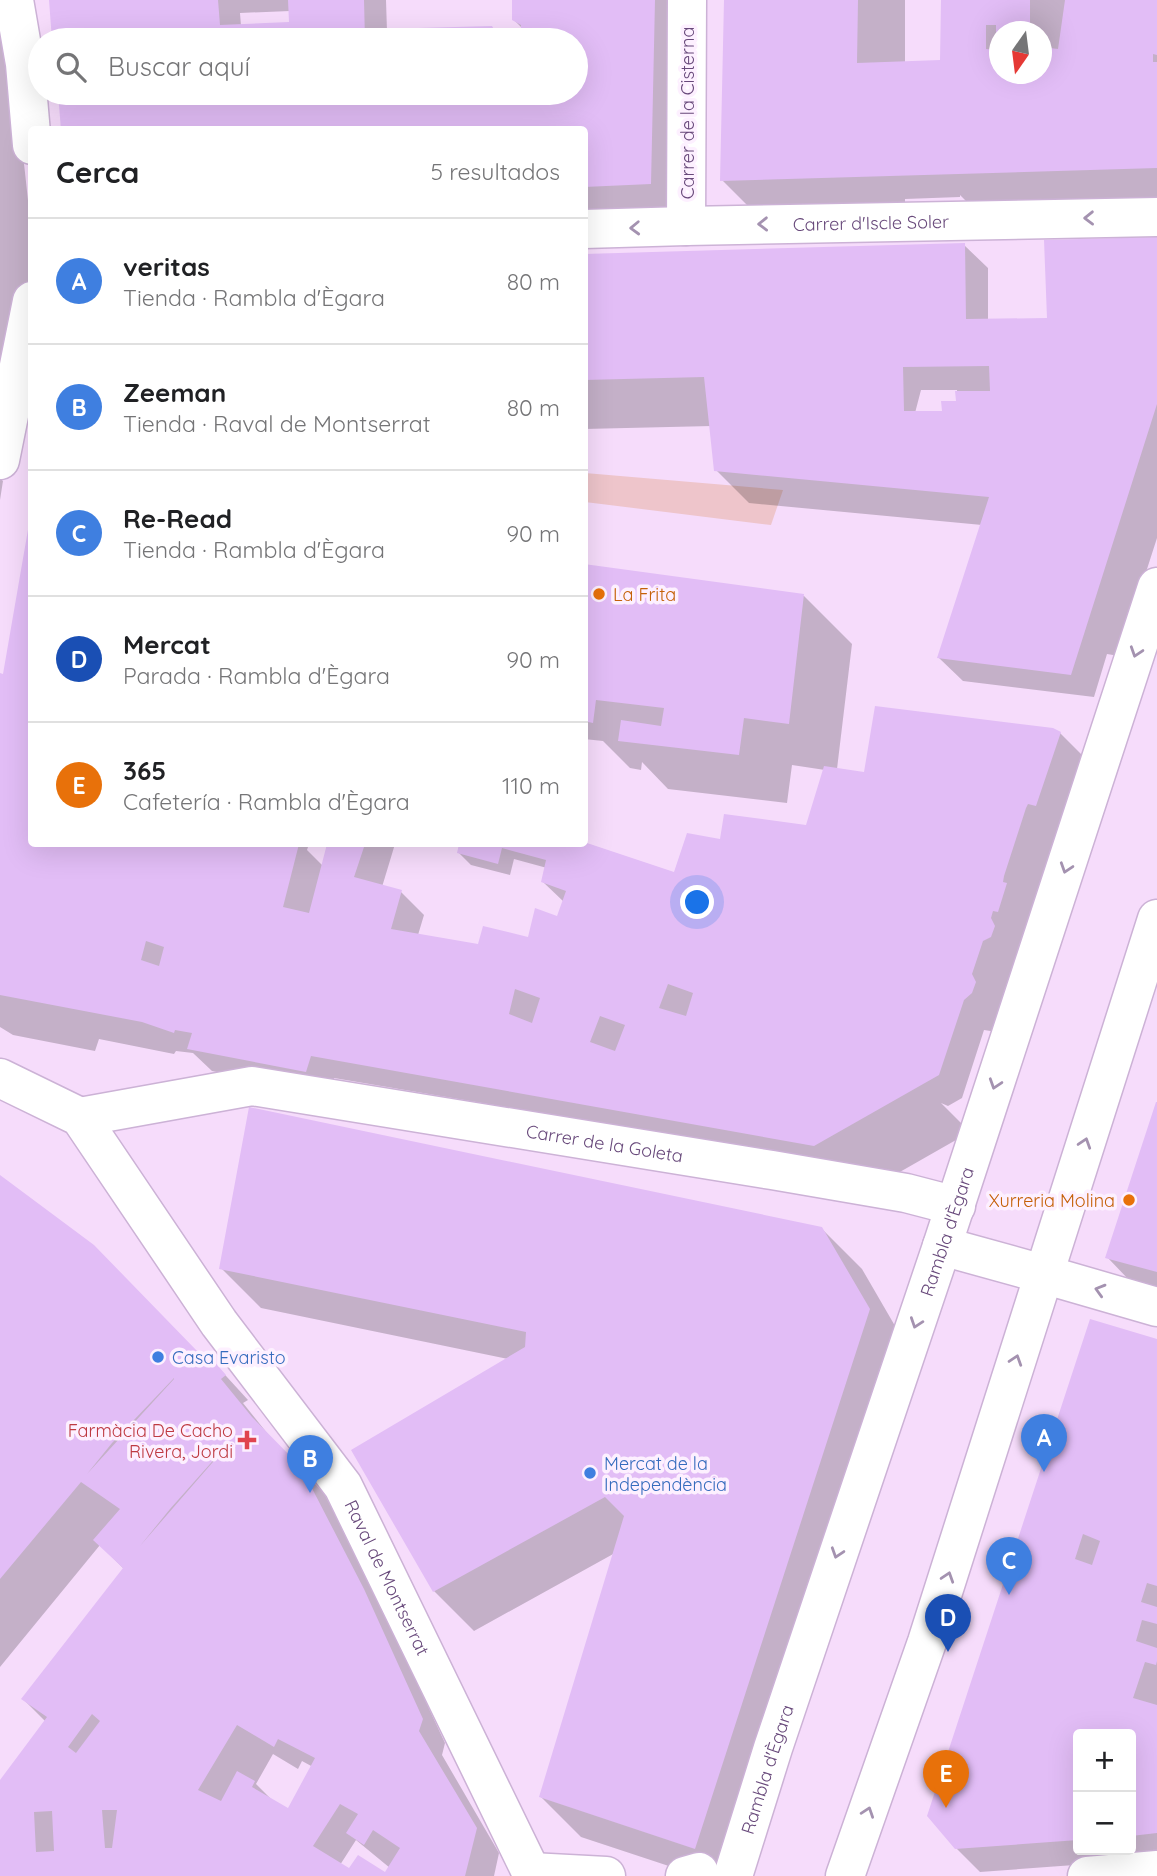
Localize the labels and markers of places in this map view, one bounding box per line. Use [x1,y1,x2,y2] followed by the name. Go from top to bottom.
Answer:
[613,583,676,606] place label: La Frita
[591,586,607,602] marker: La Frita
[989,1189,1115,1212] place label: Xurreria Molina
[1121,1192,1137,1208] marker: Xurreria Molina
[172,1346,286,1369] place label: Casa Evaristo
[150,1349,166,1365] marker: Casa Evaristo
[1021,1414,1067,1472] pin: A
[68,1419,233,1463] place label: Farmàcia De Cacho Rivera, Jordi
[239,1432,255,1448] marker: Farmàcia De Cacho Rivera, Jordi
[287,1435,333,1493] pin: B
[604,1452,727,1496] place label: Mercat de la Independència
[582,1465,598,1481] marker: Mercat de la Independència
[986,1537,1032,1595] pin: C
[925,1594,971,1652] pin: D
[923,1750,969,1808] pin: E

